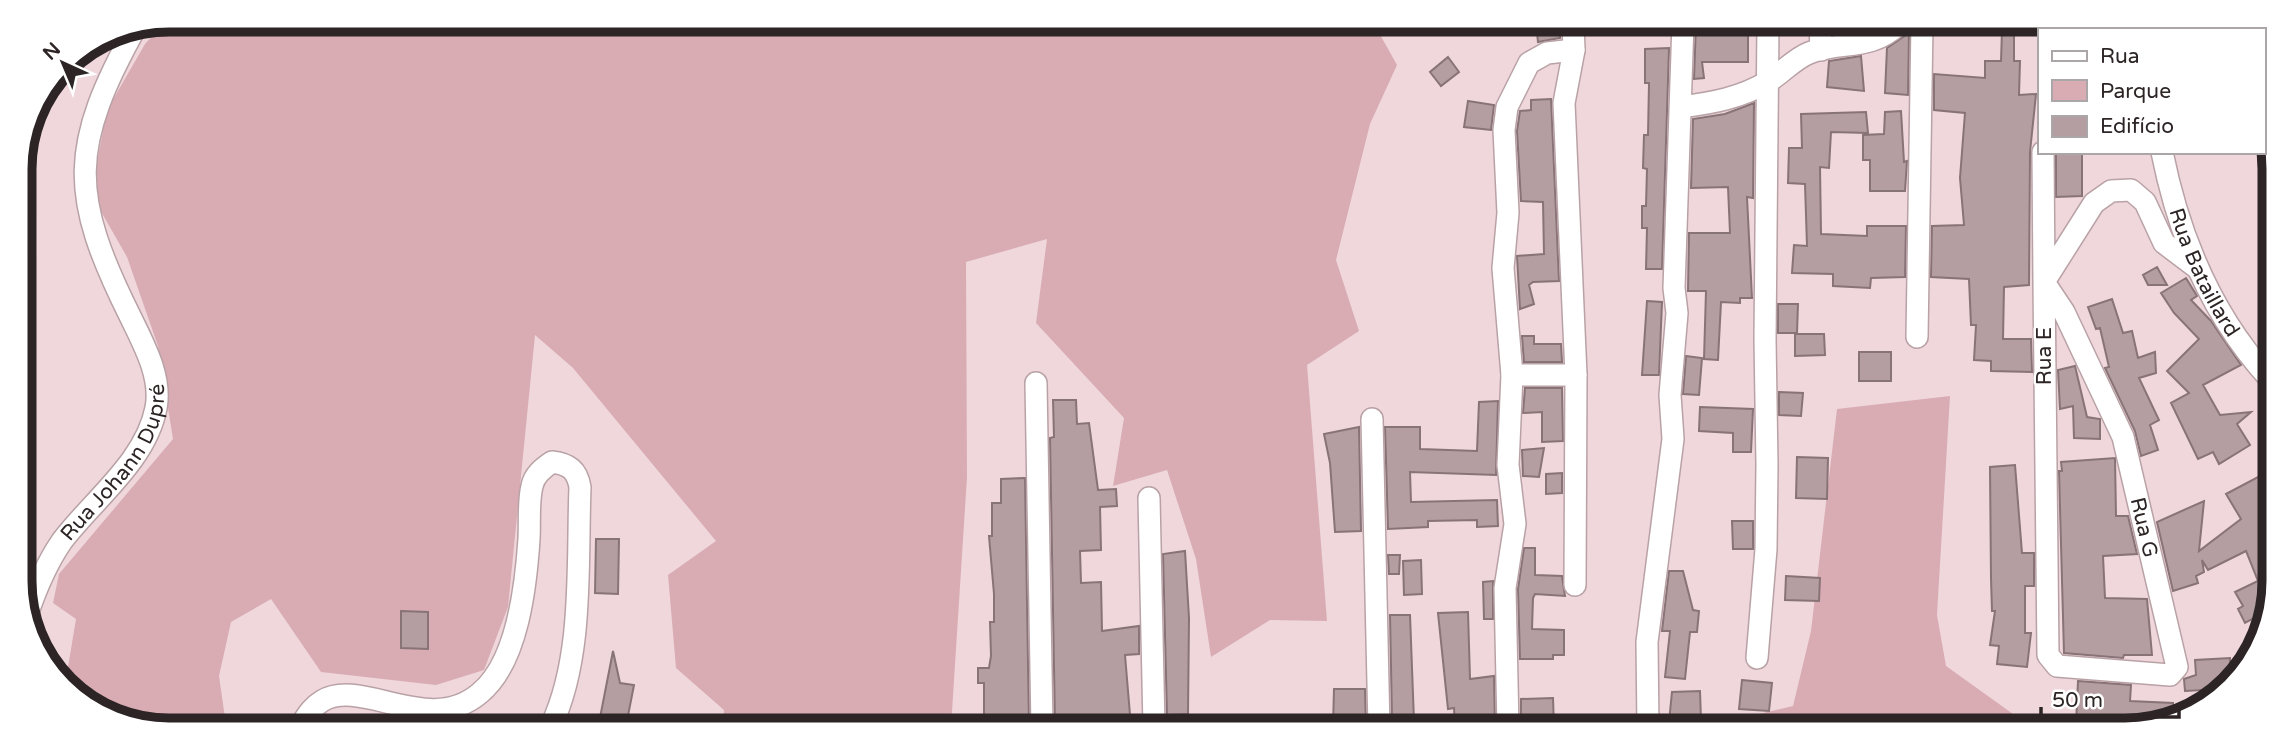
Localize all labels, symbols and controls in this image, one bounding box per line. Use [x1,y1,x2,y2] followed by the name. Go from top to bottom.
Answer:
[28,28,98,98] north arrow
[2038,28,2265,154] legend
[39,38,65,65] text: N
[2100,44,2140,69] text: Rua
[2100,79,2171,104] text: Parque
[2100,114,2174,139] text: Edifício
[2164,205,2245,341] street label: Rua Bataillard
[2032,327,2057,385] street label: Rua E
[55,383,170,546] street label: Rua Johann Dupré
[2125,495,2163,560] street label: Rua G
[2041,676,2179,720] scale bar
[2052,688,2103,713] text: 50 m

